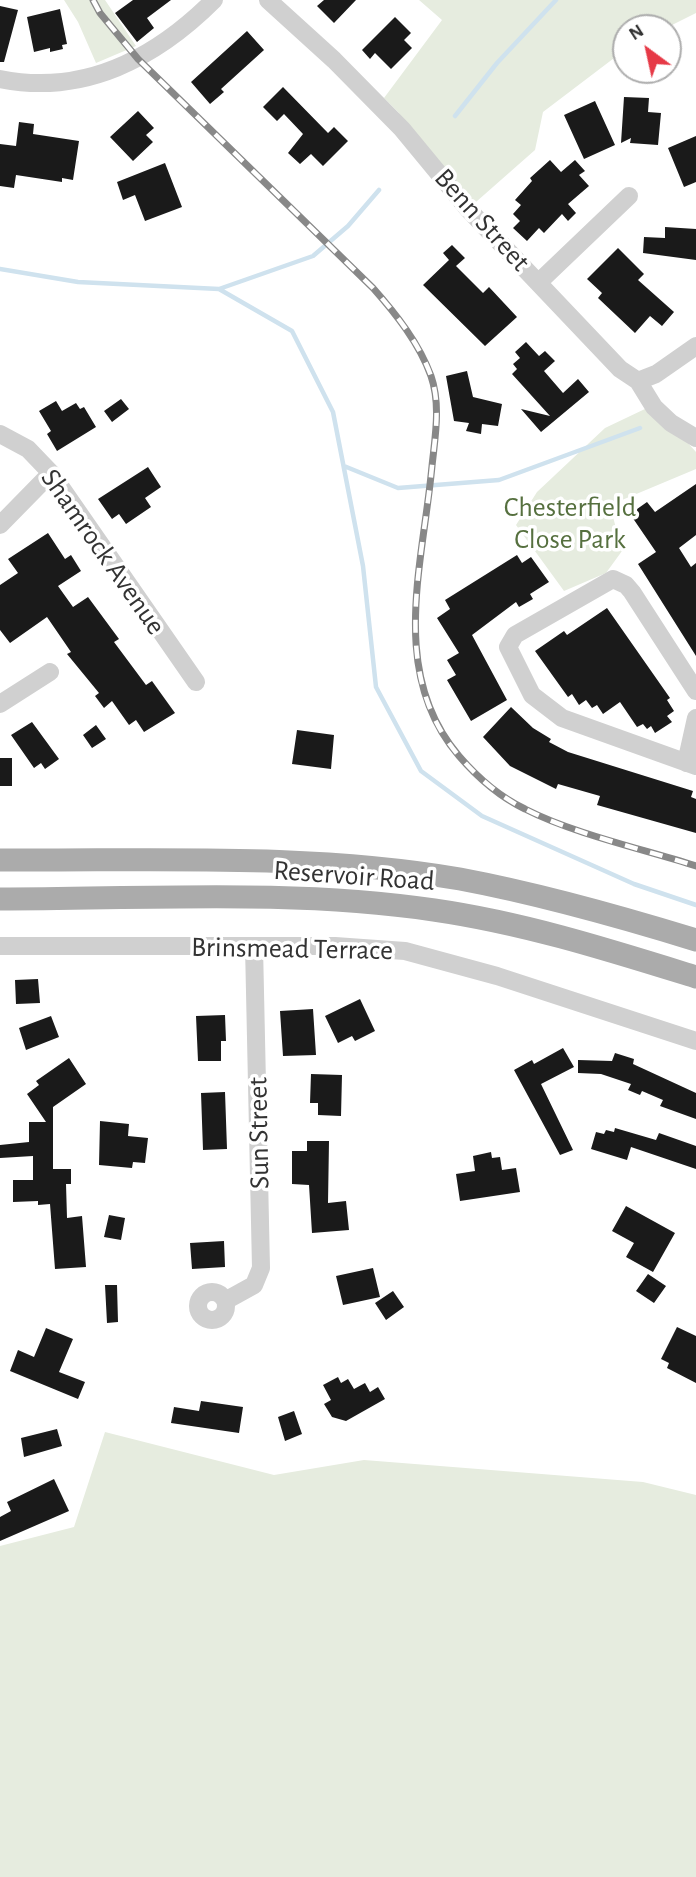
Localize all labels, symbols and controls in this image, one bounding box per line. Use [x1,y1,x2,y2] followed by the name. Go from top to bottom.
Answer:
[612,14,682,84] north arrow
[626,21,647,44] text: N
[427,162,537,278] street label: Benn Street
[33,463,173,641] street label: Shamrock Avenue
[504,491,636,557] park label: Chesterfield Close Park
[272,854,436,898] street label: Reservoir Road
[191,930,393,968] street label: Brinsmead Terrace
[241,1077,277,1189] street label: Sun Street

